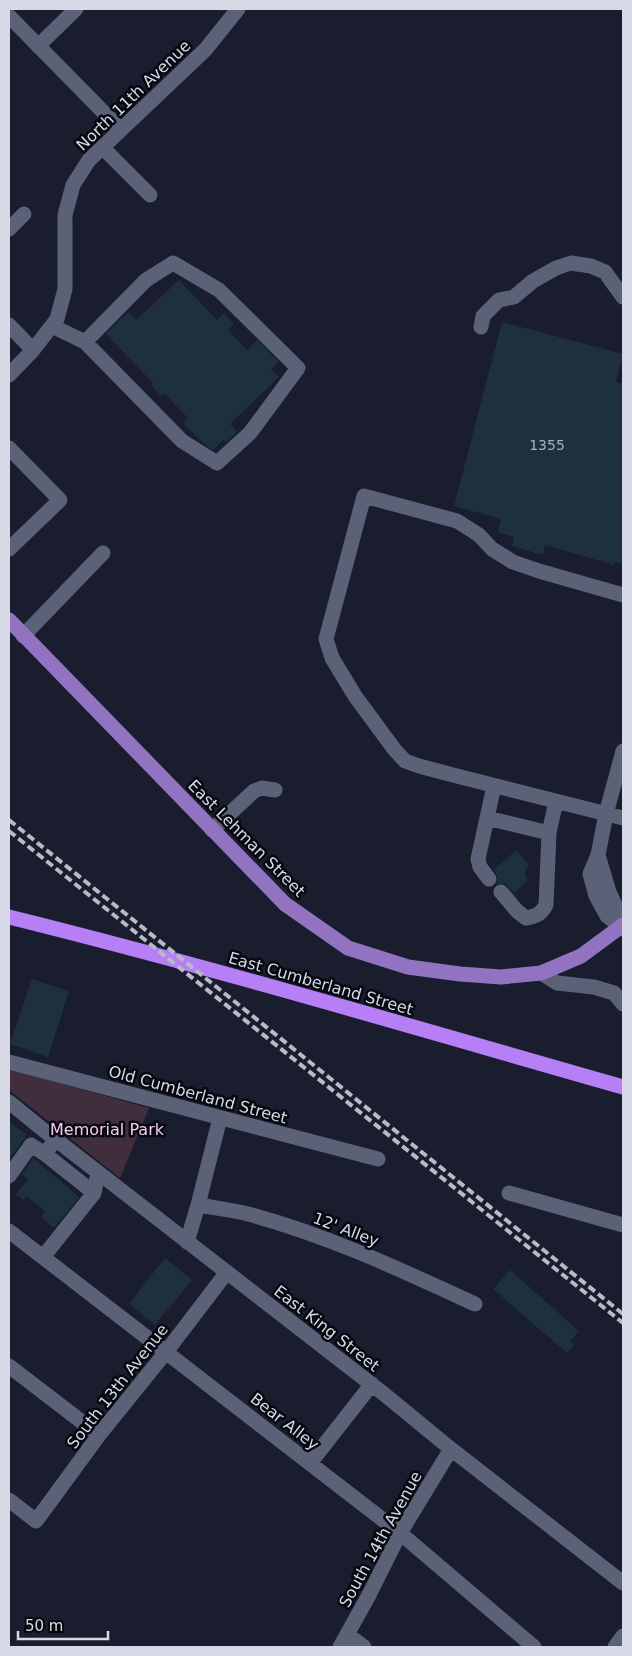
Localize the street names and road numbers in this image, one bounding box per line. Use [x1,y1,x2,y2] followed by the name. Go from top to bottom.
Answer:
[72,36,194,155] street label: North 11th Avenue
[184,776,309,901] street label: East Lehman Street
[226,948,415,1019] street label: East Cumberland Street
[107,1061,289,1127] street label: Old Cumberland Street
[310,1208,381,1251] street label: 12' Alley
[270,1281,383,1375] street label: East King Street
[63,1320,172,1452] street label: South 13th Avenue
[247,1389,323,1454] street label: Bear Alley
[335,1468,426,1611] street label: South 14th Avenue

